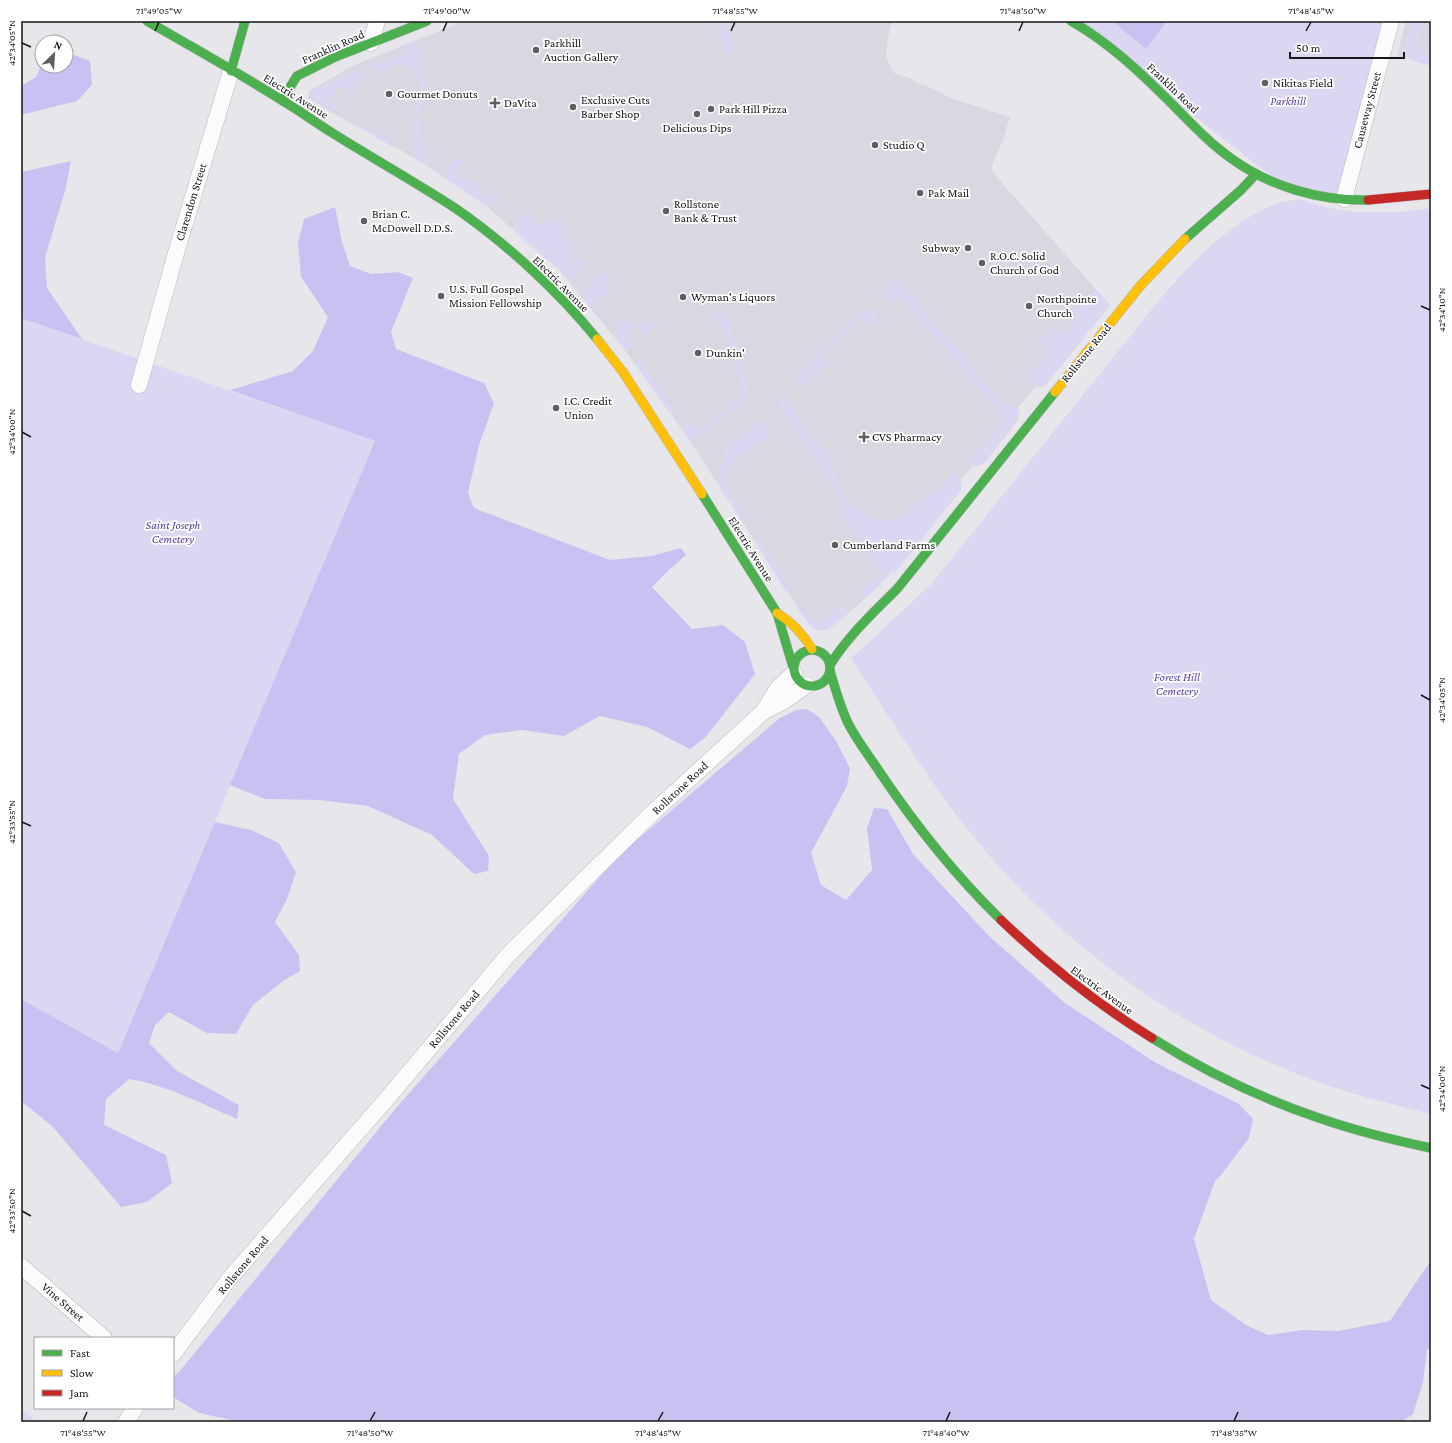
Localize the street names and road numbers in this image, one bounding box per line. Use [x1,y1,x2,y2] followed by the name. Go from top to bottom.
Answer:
[300,27,367,67] street label: Franklin Road
[1144,60,1202,117] street label: Franklin Road
[1350,69,1384,150] street label: Causeway Street
[261,70,331,122] street label: Electric Avenue
[173,160,210,243] street label: Clarendon Street
[530,253,592,315] street label: Electric Avenue
[1058,320,1114,385] street label: Rollstone Road
[725,514,777,584] street label: Electric Avenue
[649,758,711,818] street label: Rollstone Road
[1068,963,1136,1017] street label: Electric Avenue
[426,987,483,1051] street label: Rollstone Road
[215,1233,272,1297] street label: Rollstone Road
[39,1280,88,1325] street label: Vine Street

